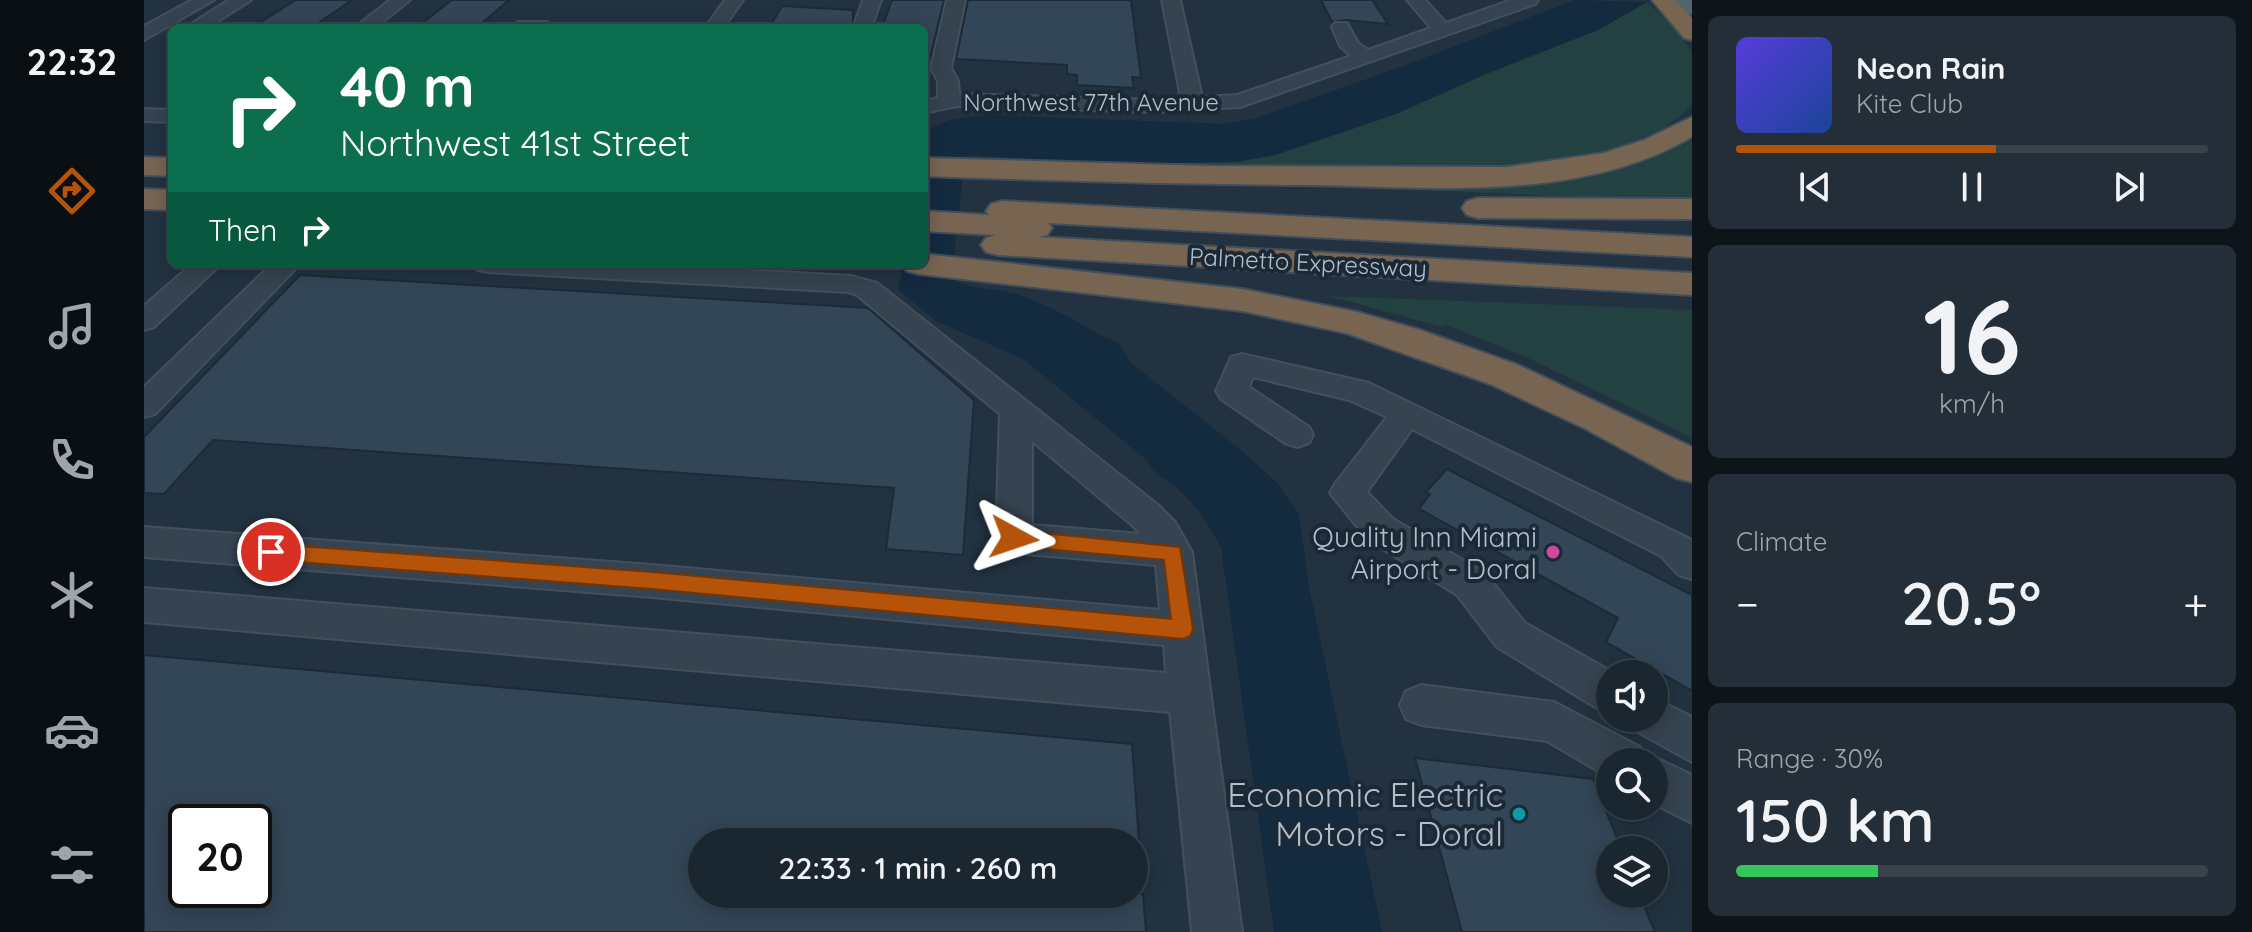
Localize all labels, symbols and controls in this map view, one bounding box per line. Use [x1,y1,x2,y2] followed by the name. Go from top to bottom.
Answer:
[27,39,117,84] text: 22:32
[1856,49,2005,87] text: Neon Rain
[340,51,475,121] text: 40 m
[208,56,312,160] icon: right
[963,87,1219,117] street label: Northwest 77th Avenue
[1856,87,1963,120] text: Kite Club
[340,120,690,165] text: Northwest 41st Street
[44,163,100,219] icon: directions
[1793,165,1837,209] icon: previous
[1950,165,1994,209] icon: pause
[2107,165,2151,209] icon: next
[293,208,337,252] icon: right
[208,211,277,249] text: Then
[1188,241,1428,283] street label: Palmetto Expressway
[1923,270,2021,400] text: 16
[44,298,100,354] icon: music
[1939,387,2005,420] text: km/h
[44,432,100,488] icon: phone
[972,496,1056,580] position arrow
[237,518,305,586] pin
[1312,519,1537,586] place label: Quality Inn Miami Airport - Doral
[1736,525,1827,558] text: Climate
[249,530,293,574] icon: arrive
[1544,543,1562,561] marker: Quality Inn Miami Airport - Doral
[1901,565,2041,640] text: 20.5°
[44,567,100,623] icon: climate
[1736,576,1759,631] text: −
[2183,576,2208,631] text: +
[1596,660,1668,908] map controls
[1596,660,1668,732] button: sound
[44,702,100,758] icon: car
[1736,742,1883,775] text: Range · 30%
[1596,748,1668,820] button: search
[1227,773,1503,855] place label: Economic Electric Motors - Doral
[1736,782,1935,857] text: 150 km
[168,804,272,908] speed limit sign: 20
[1510,805,1528,823] marker: Economic Electric Motors - Doral
[1596,836,1668,908] button: layers
[44,837,100,893] icon: filters
[779,849,1057,887] text: 22:33 · 1 min · 260 m

